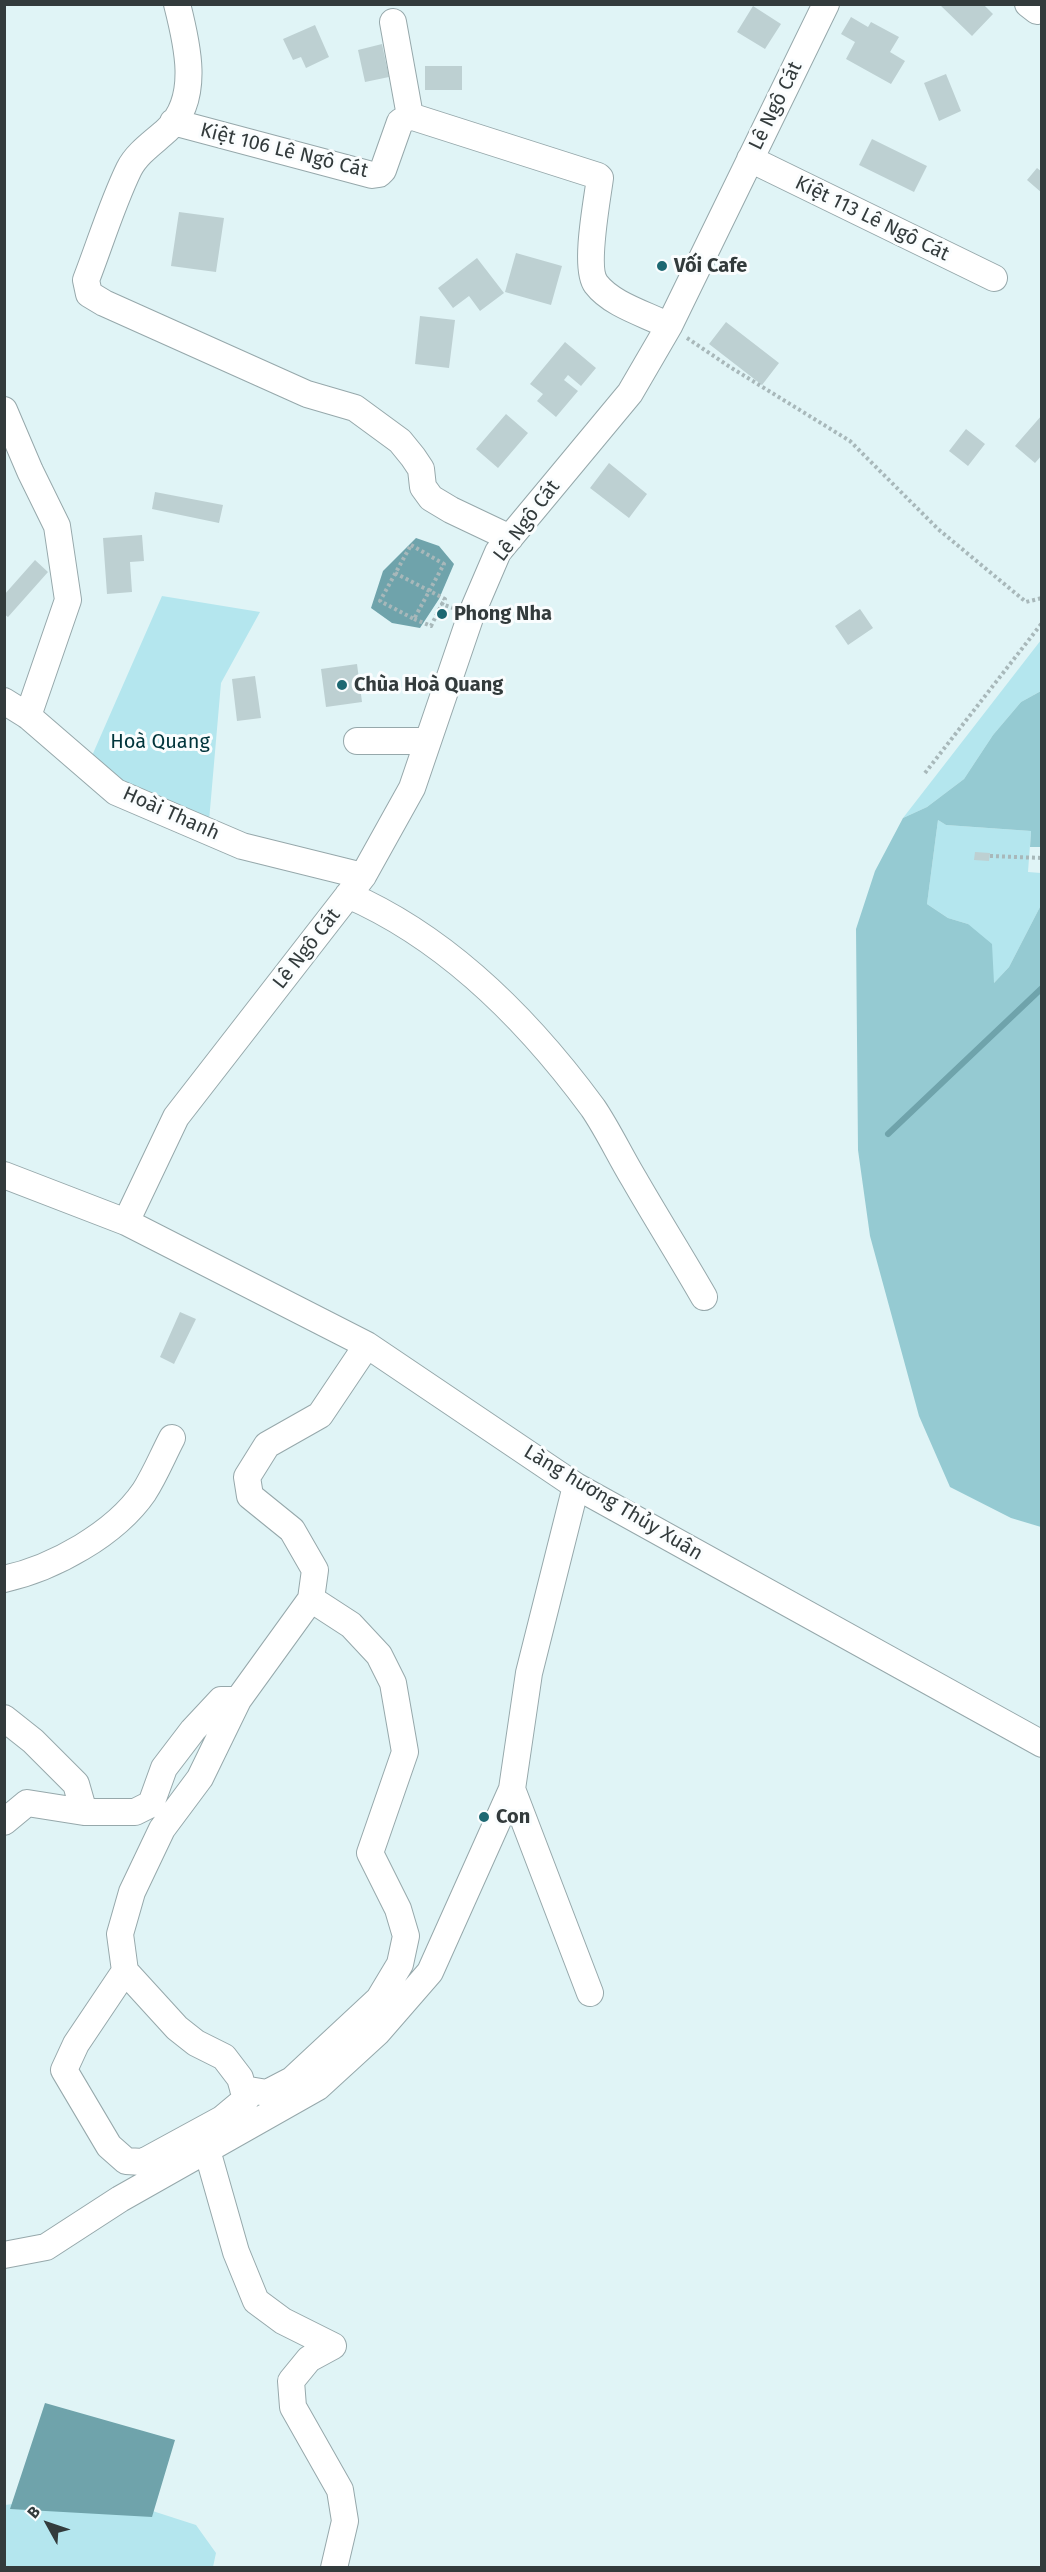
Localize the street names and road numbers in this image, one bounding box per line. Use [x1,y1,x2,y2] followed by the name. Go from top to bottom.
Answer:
[744,58,808,154] street label: Lê Ngô Cát
[198,119,370,183] street label: Kiệt 106 Lê Ngô Cát
[791,171,953,267] street label: Kiệt 113 Lê Ngô Cát
[489,476,565,566] street label: Lê Ngô Cát
[119,782,223,846] street label: Hoài Thanh
[268,904,346,994] street label: Lê Ngô Cát
[519,1440,707,1566] street label: Làng hương Thủy Xuân

